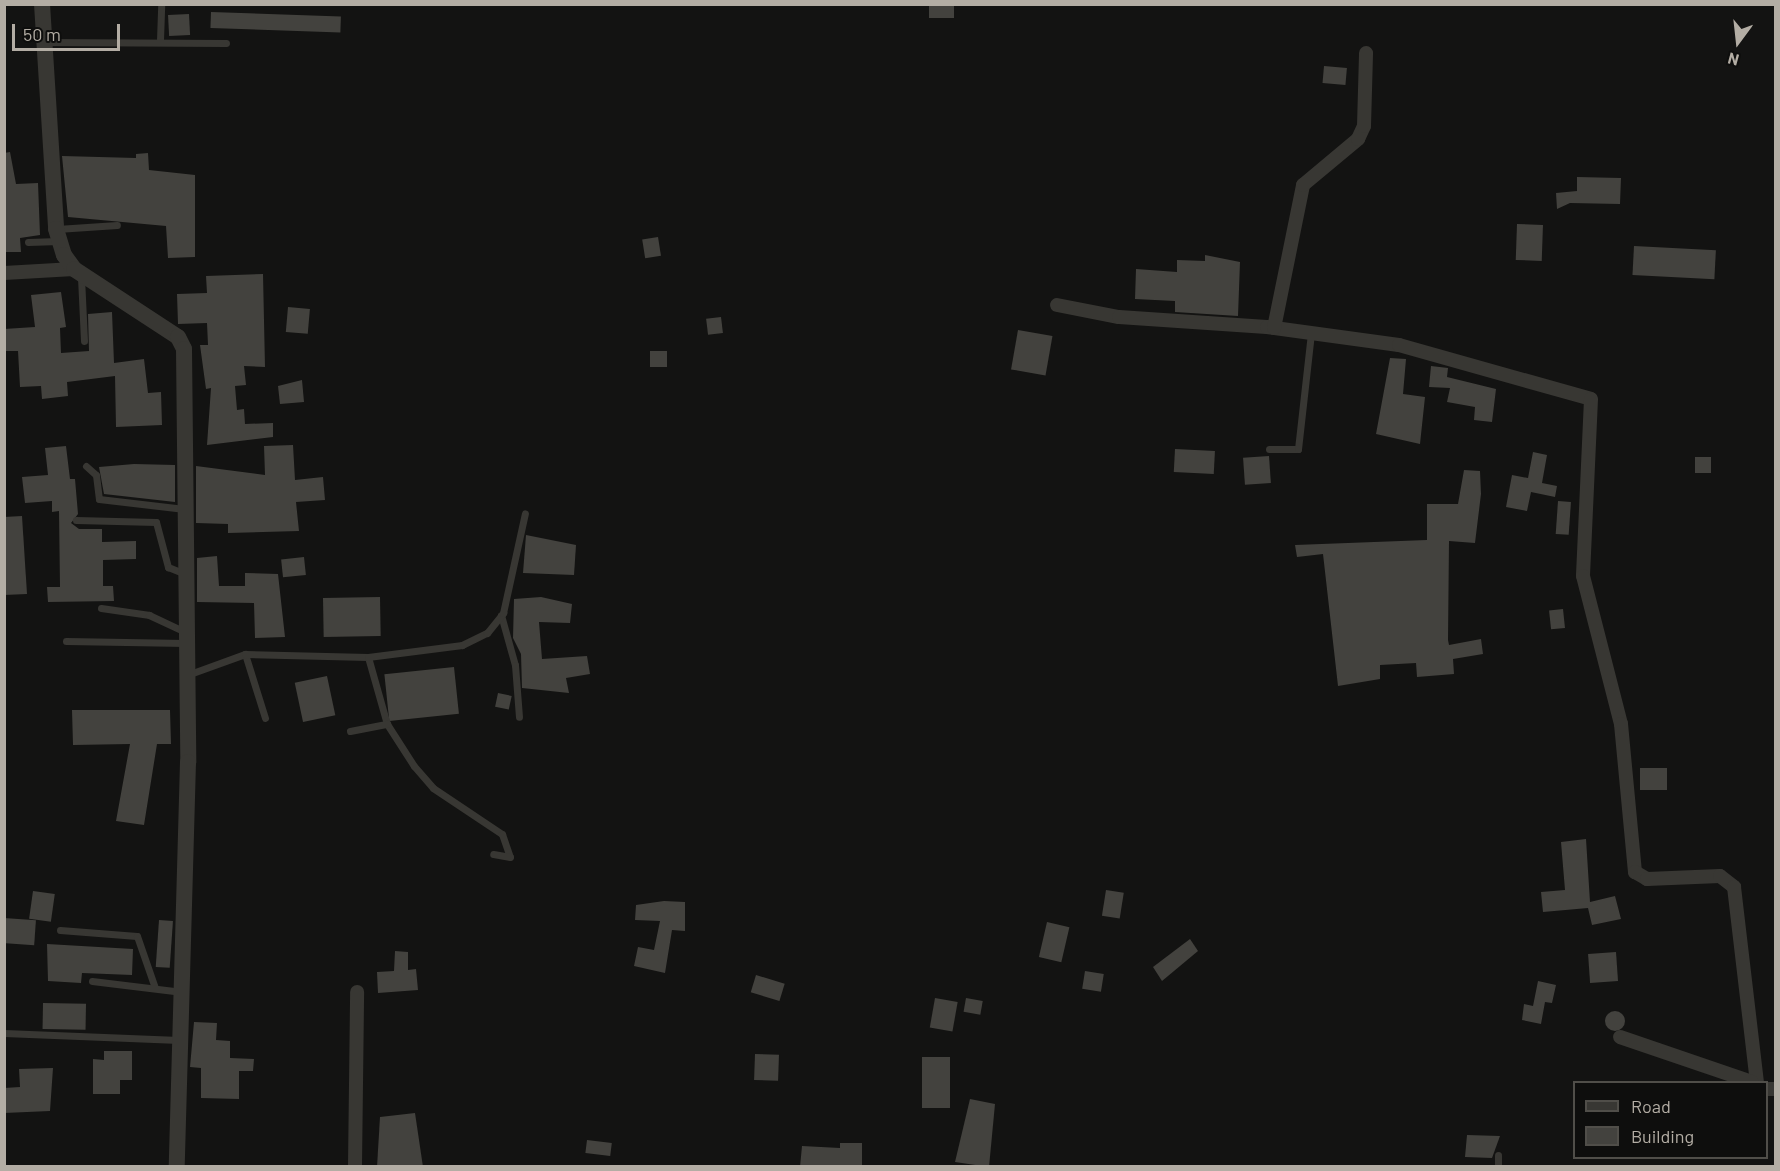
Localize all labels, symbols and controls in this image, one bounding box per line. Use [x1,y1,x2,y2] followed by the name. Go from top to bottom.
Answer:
[15,12,123,50] scale bar
[1708,12,1768,72] north arrow
[23,23,61,45] text: 50 m
[1726,49,1741,70] text: N
[1573,1081,1768,1159] legend
[1631,1095,1671,1117] text: Road
[1631,1125,1694,1147] text: Building

